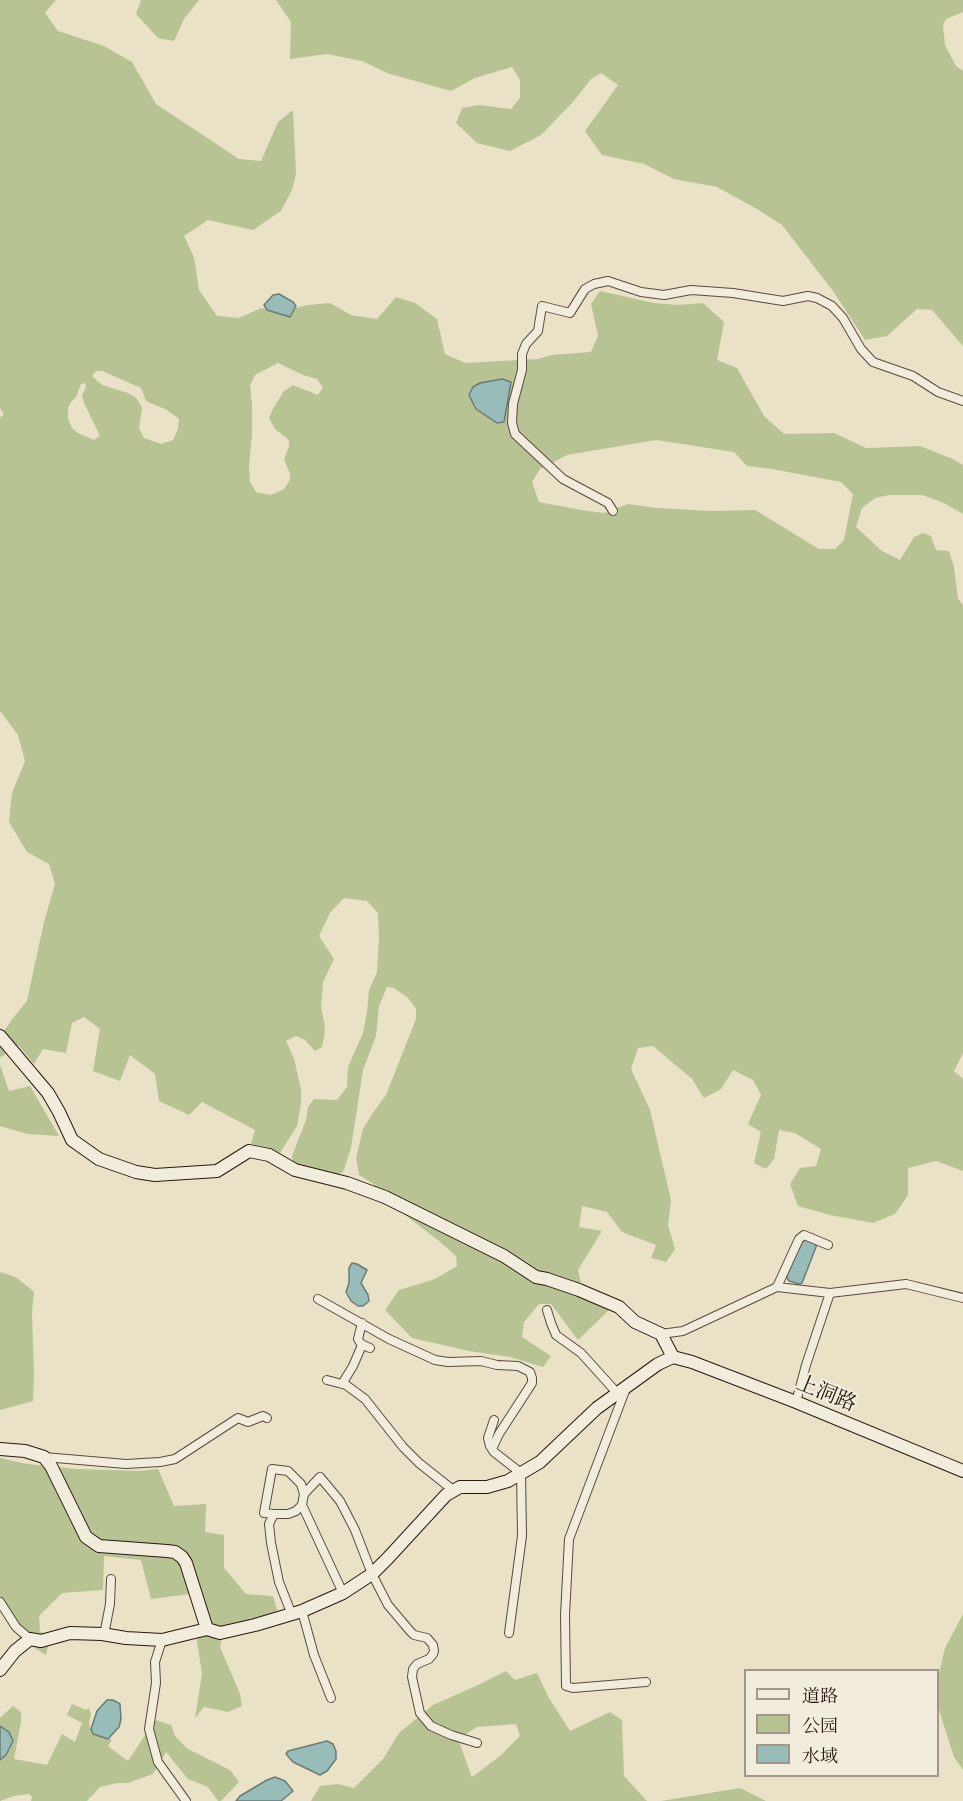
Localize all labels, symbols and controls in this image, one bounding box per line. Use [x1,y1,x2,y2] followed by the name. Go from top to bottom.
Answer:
[792,1371,860,1417] street label: 上洞路
[744,1669,939,1777] legend
[802,1684,838,1707] text: 道路
[802,1714,838,1737] text: 公园
[802,1744,838,1767] text: 水域

